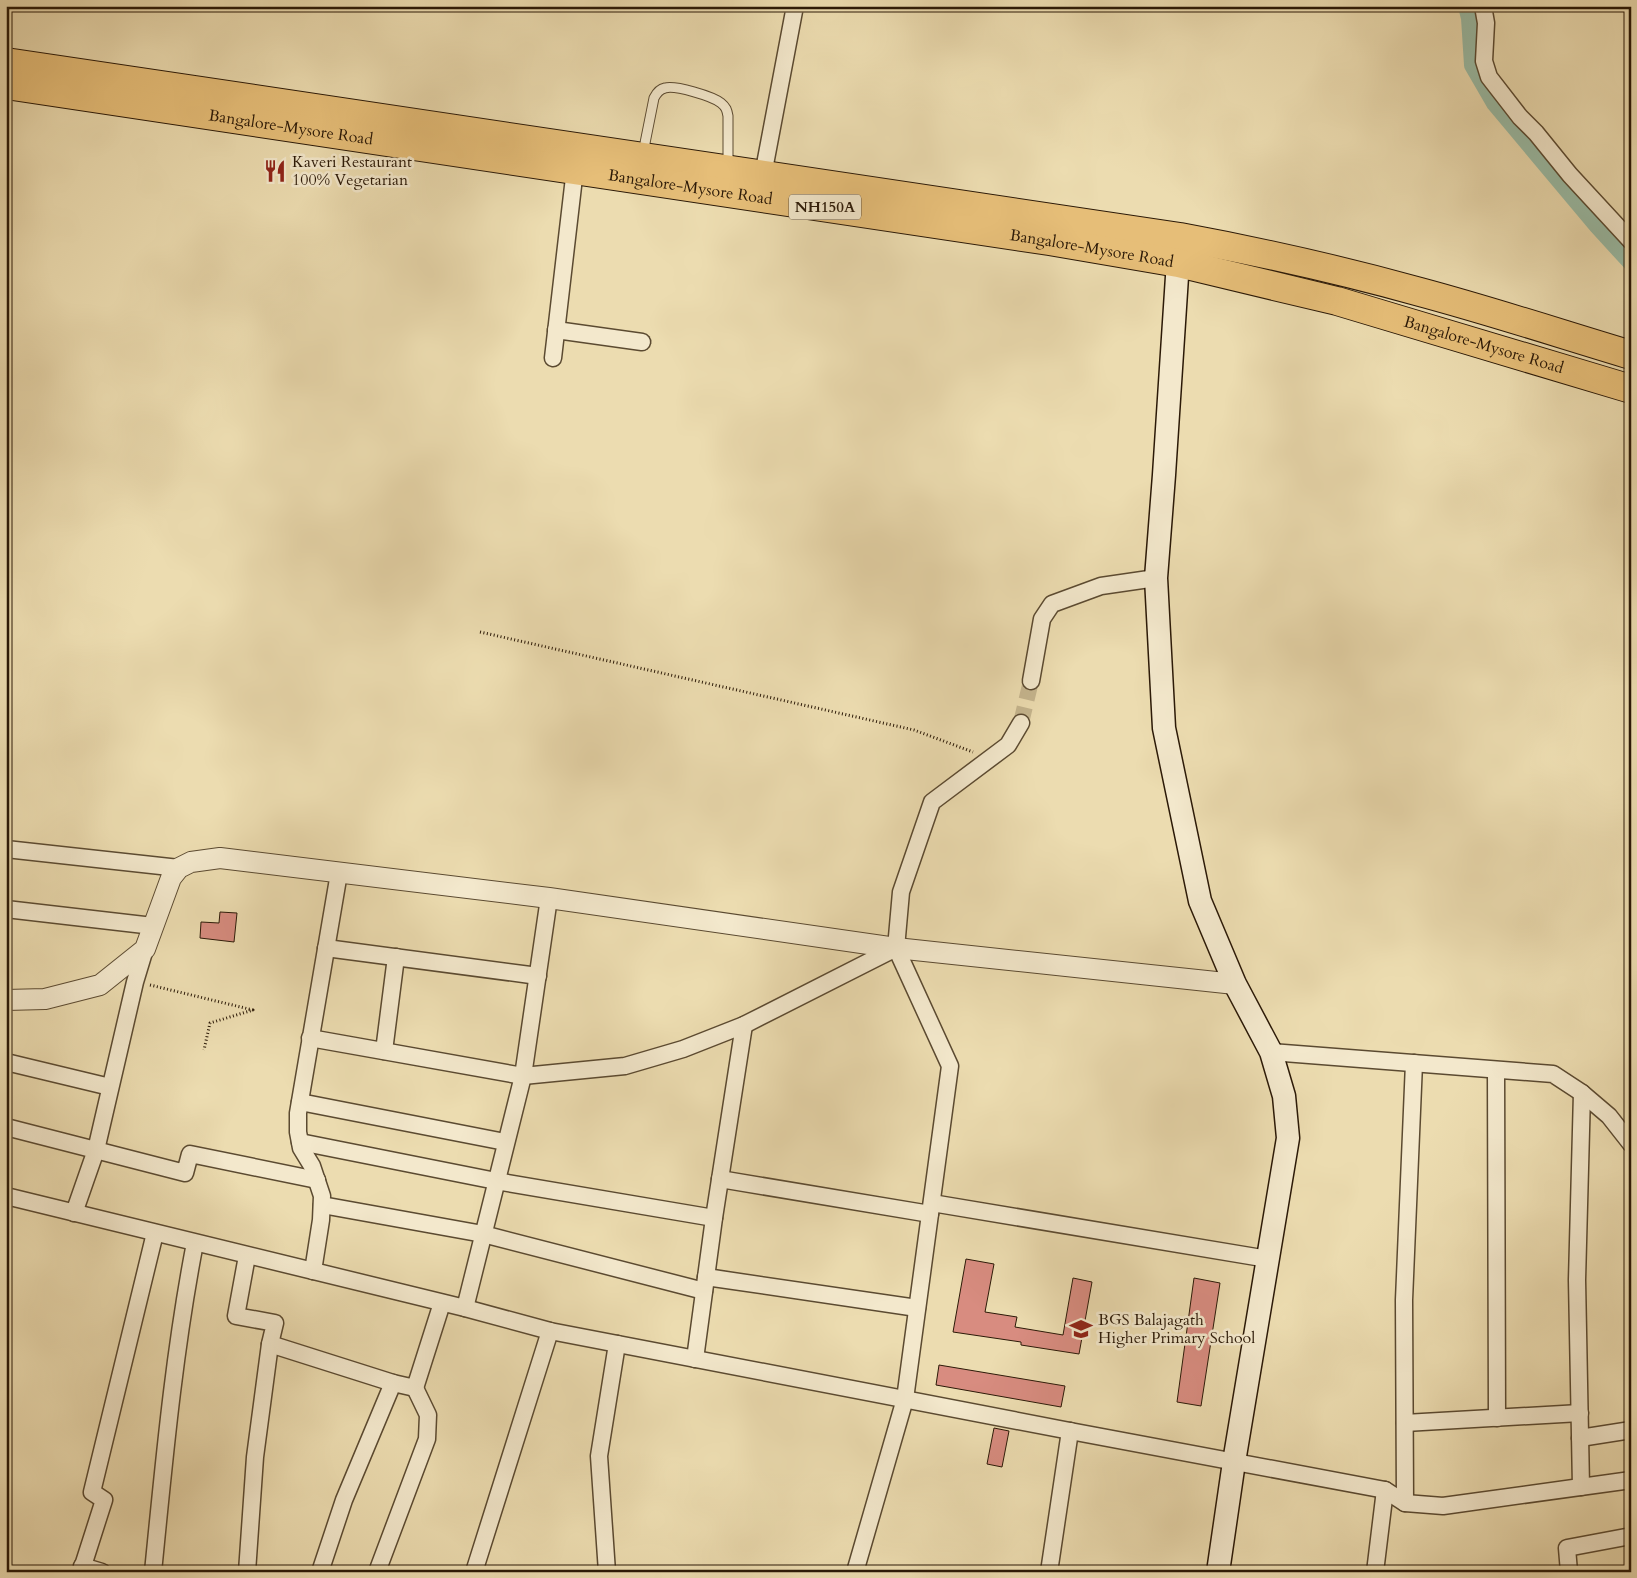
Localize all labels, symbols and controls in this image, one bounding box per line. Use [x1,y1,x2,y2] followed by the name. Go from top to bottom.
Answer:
[207,104,375,151] street label: Bangalore-Mysore Road
[292,151,412,191] place label: Kaveri Restaurant 100% Vegetarian
[262,158,288,184] restaurant icon: Kaveri Restaurant 100% Vegetarian
[607,164,775,211] street label: Bangalore-Mysore Road
[789,194,861,220] road number: NH150A
[1008,224,1176,273] street label: Bangalore-Mysore Road
[1401,311,1567,379] street label: Bangalore-Mysore Road
[1098,1309,1255,1349] place label: BGS Balajagath Higher Primary School
[1068,1316,1094,1342] school or university icon: BGS Balajagath Higher Primary School

